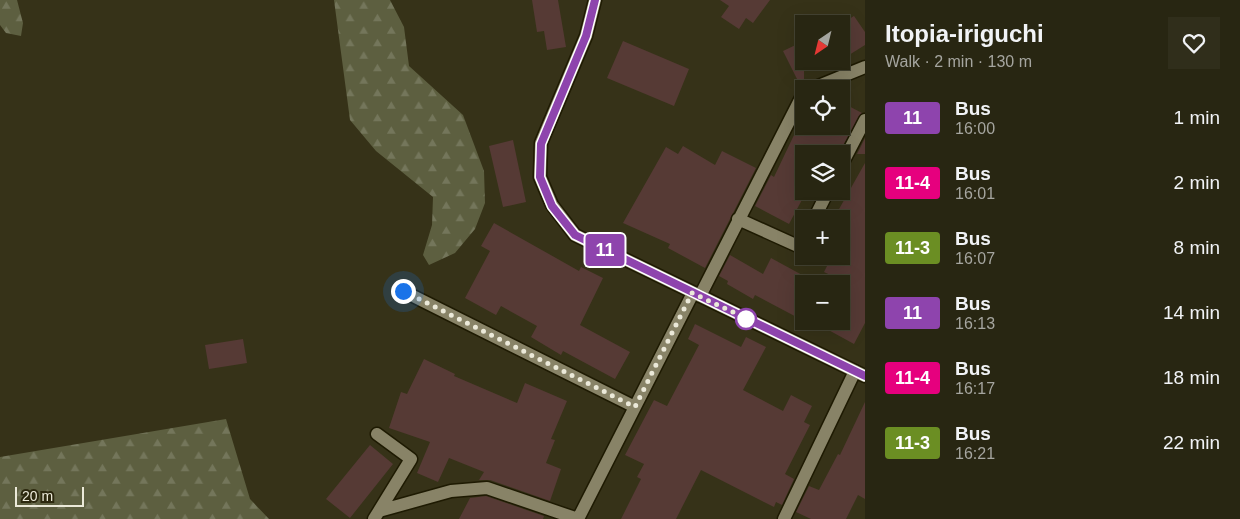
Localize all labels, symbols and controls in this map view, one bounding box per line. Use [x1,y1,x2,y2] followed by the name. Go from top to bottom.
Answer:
[795,15,850,70] north arrow
[795,15,850,330] map controls
[1168,17,1220,69] button: heart
[885,20,1044,47] text: Itopia-iriguchi
[885,53,1032,70] text: Walk · 2 min · 130 m
[795,80,850,135] button: locate
[955,98,991,119] text: Bus
[1174,107,1220,128] text: 1 min
[903,108,922,128] text: 11
[955,120,995,137] text: 16:00
[795,145,850,200] button: layers
[955,163,991,184] text: Bus
[1174,172,1220,193] text: 2 min
[895,173,930,193] text: 11-4
[955,185,995,202] text: 16:01
[795,210,850,265] button: +
[955,228,991,249] text: Bus
[582,234,628,266] line badge: 11
[1174,237,1220,258] text: 8 min
[895,238,930,258] text: 11-3
[595,240,615,260] text: 11
[955,250,995,267] text: 16:07
[795,275,850,330] button: −
[391,279,416,304] your location
[955,293,991,314] text: Bus
[1163,302,1220,323] text: 14 min
[903,303,922,323] text: 11
[735,308,757,330] unlabelled marker
[955,315,995,332] text: 16:13
[955,358,991,379] text: Bus
[1163,367,1220,388] text: 18 min
[895,368,930,388] text: 11-4
[955,380,995,397] text: 16:17
[955,423,991,444] text: Bus
[1163,432,1220,453] text: 22 min
[895,433,930,453] text: 11-3
[955,445,995,462] text: 16:21
[15,484,84,507] scale bar
[22,488,53,504] text: 20 m

